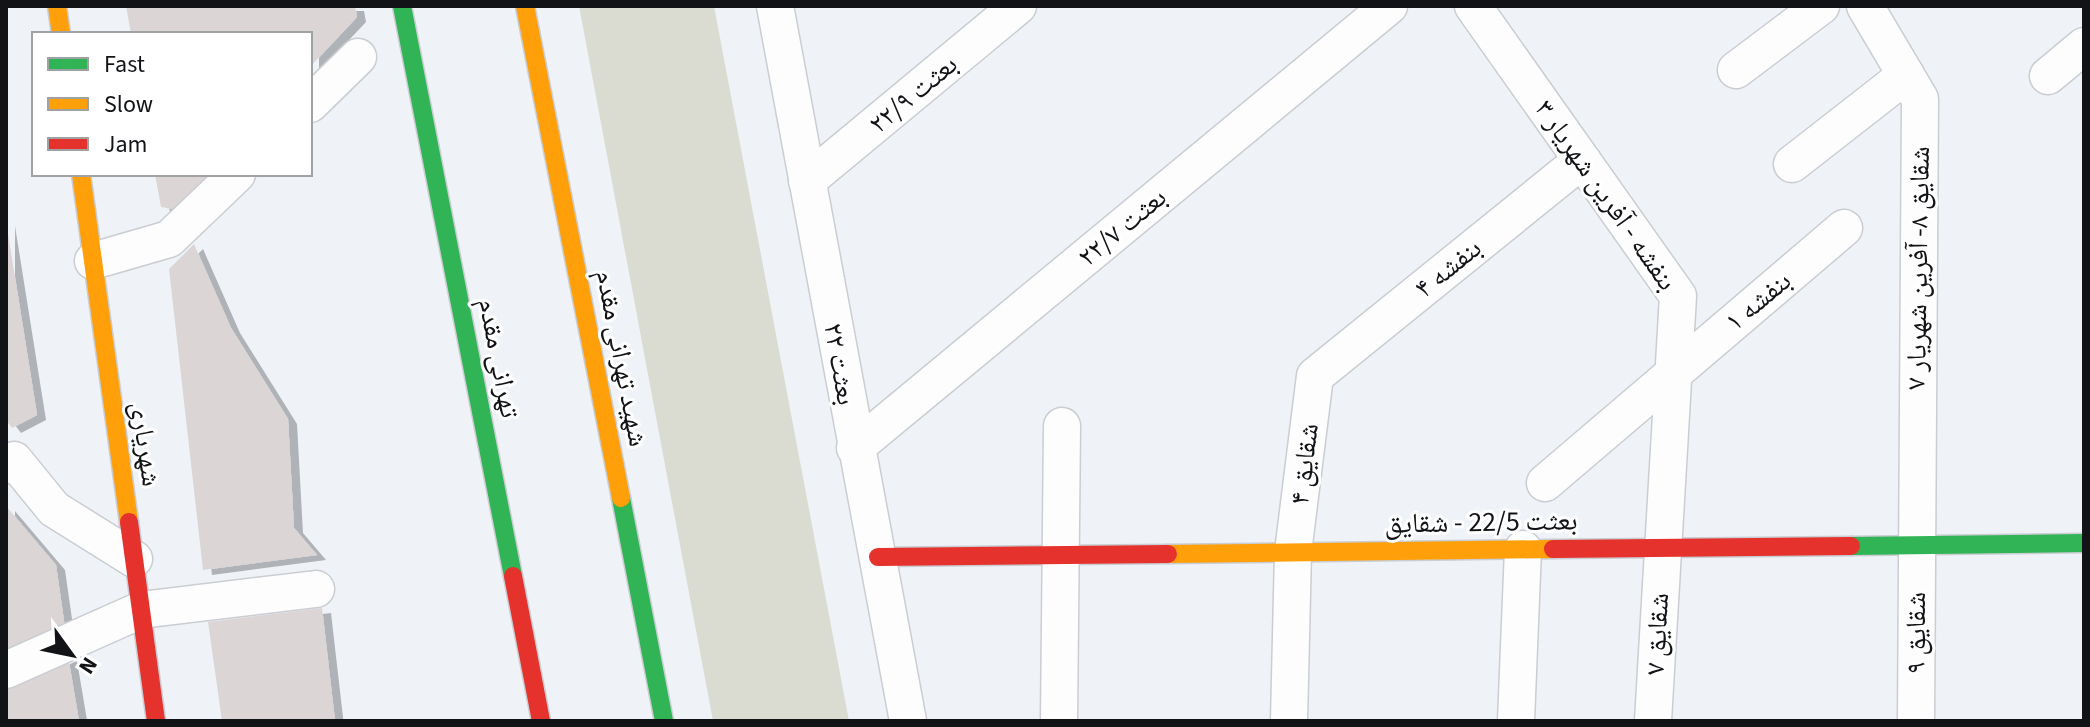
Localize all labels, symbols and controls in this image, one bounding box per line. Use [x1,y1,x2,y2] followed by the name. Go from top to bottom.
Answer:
[32,32,312,176] legend
[860,45,966,143] street label: بعثت ۲۲/۹
[104,47,145,82] text: Fast
[104,87,153,122] text: Slow
[1525,91,1687,299] street label: بنفشه - آفرین شهریار ۳
[104,127,148,162] text: Jam
[1896,146,1940,390] street label: شقایق ۸- آفرین شهریار ۷
[1069,178,1175,276] street label: بعثت ۲۲/۷
[1406,229,1490,307] street label: بنفشه ۴
[1716,261,1800,341] street label: بنفشه ۱
[585,266,659,450] street label: شهید تهرانی مقدم
[468,295,530,421] street label: تهرانی مقدم
[813,320,867,408] street label: بعثت ۲۲
[120,399,172,489] street label: شهریاری
[1279,421,1329,507] street label: شقایق ۴
[1384,500,1578,544] street label: بعثت 22/5 - شقایق
[1635,592,1679,676] street label: شقایق ۷
[1896,592,1936,674] street label: شقایق ۹
[32,615,112,695] north arrow
[71,650,105,680] text: N

